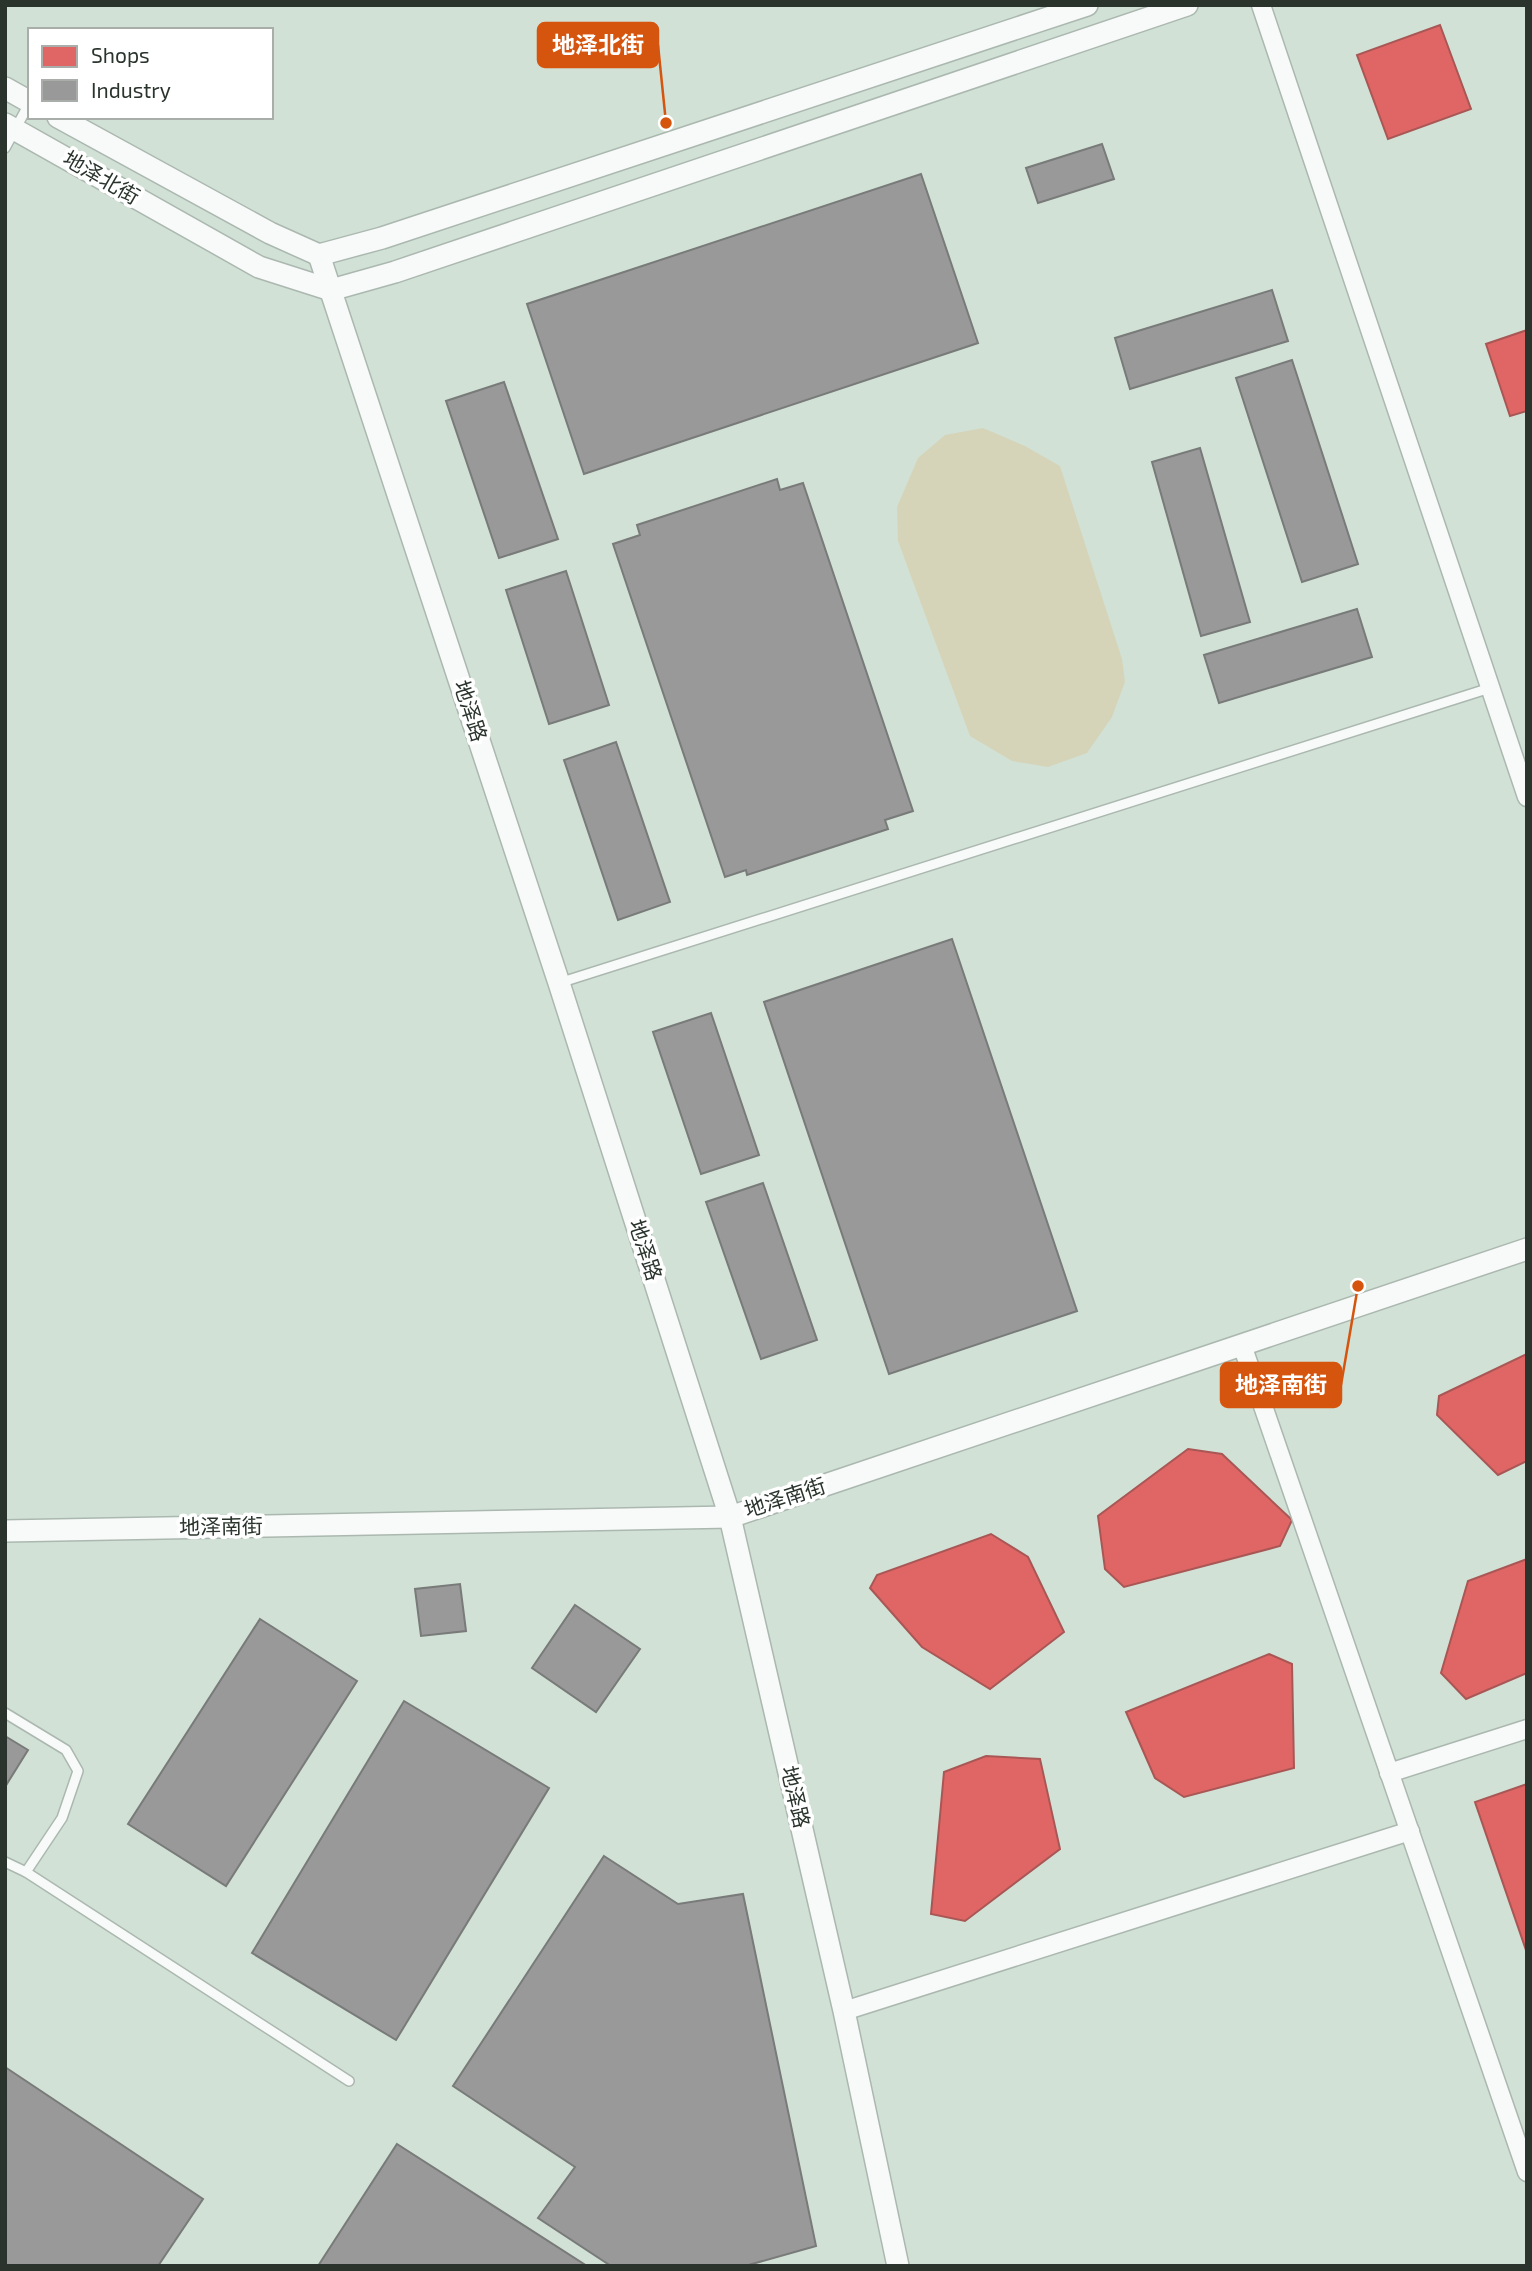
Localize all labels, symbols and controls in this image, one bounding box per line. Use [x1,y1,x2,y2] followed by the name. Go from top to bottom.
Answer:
[538,23,658,67] callout: 地泽北街
[28,28,273,119] legend
[552,30,644,58] text: 地泽北街
[91,42,150,67] text: Shops
[91,77,171,102] text: Industry
[59,145,144,209] street label: 地泽北街
[450,677,493,744] street label: 地泽路
[625,1216,668,1283] street label: 地泽路
[1221,1363,1341,1407] callout: 地泽南街
[1235,1370,1327,1398] text: 地泽南街
[741,1472,828,1521] street label: 地泽南街
[179,1512,263,1539] street label: 地泽南街
[777,1763,816,1830] street label: 地泽路

